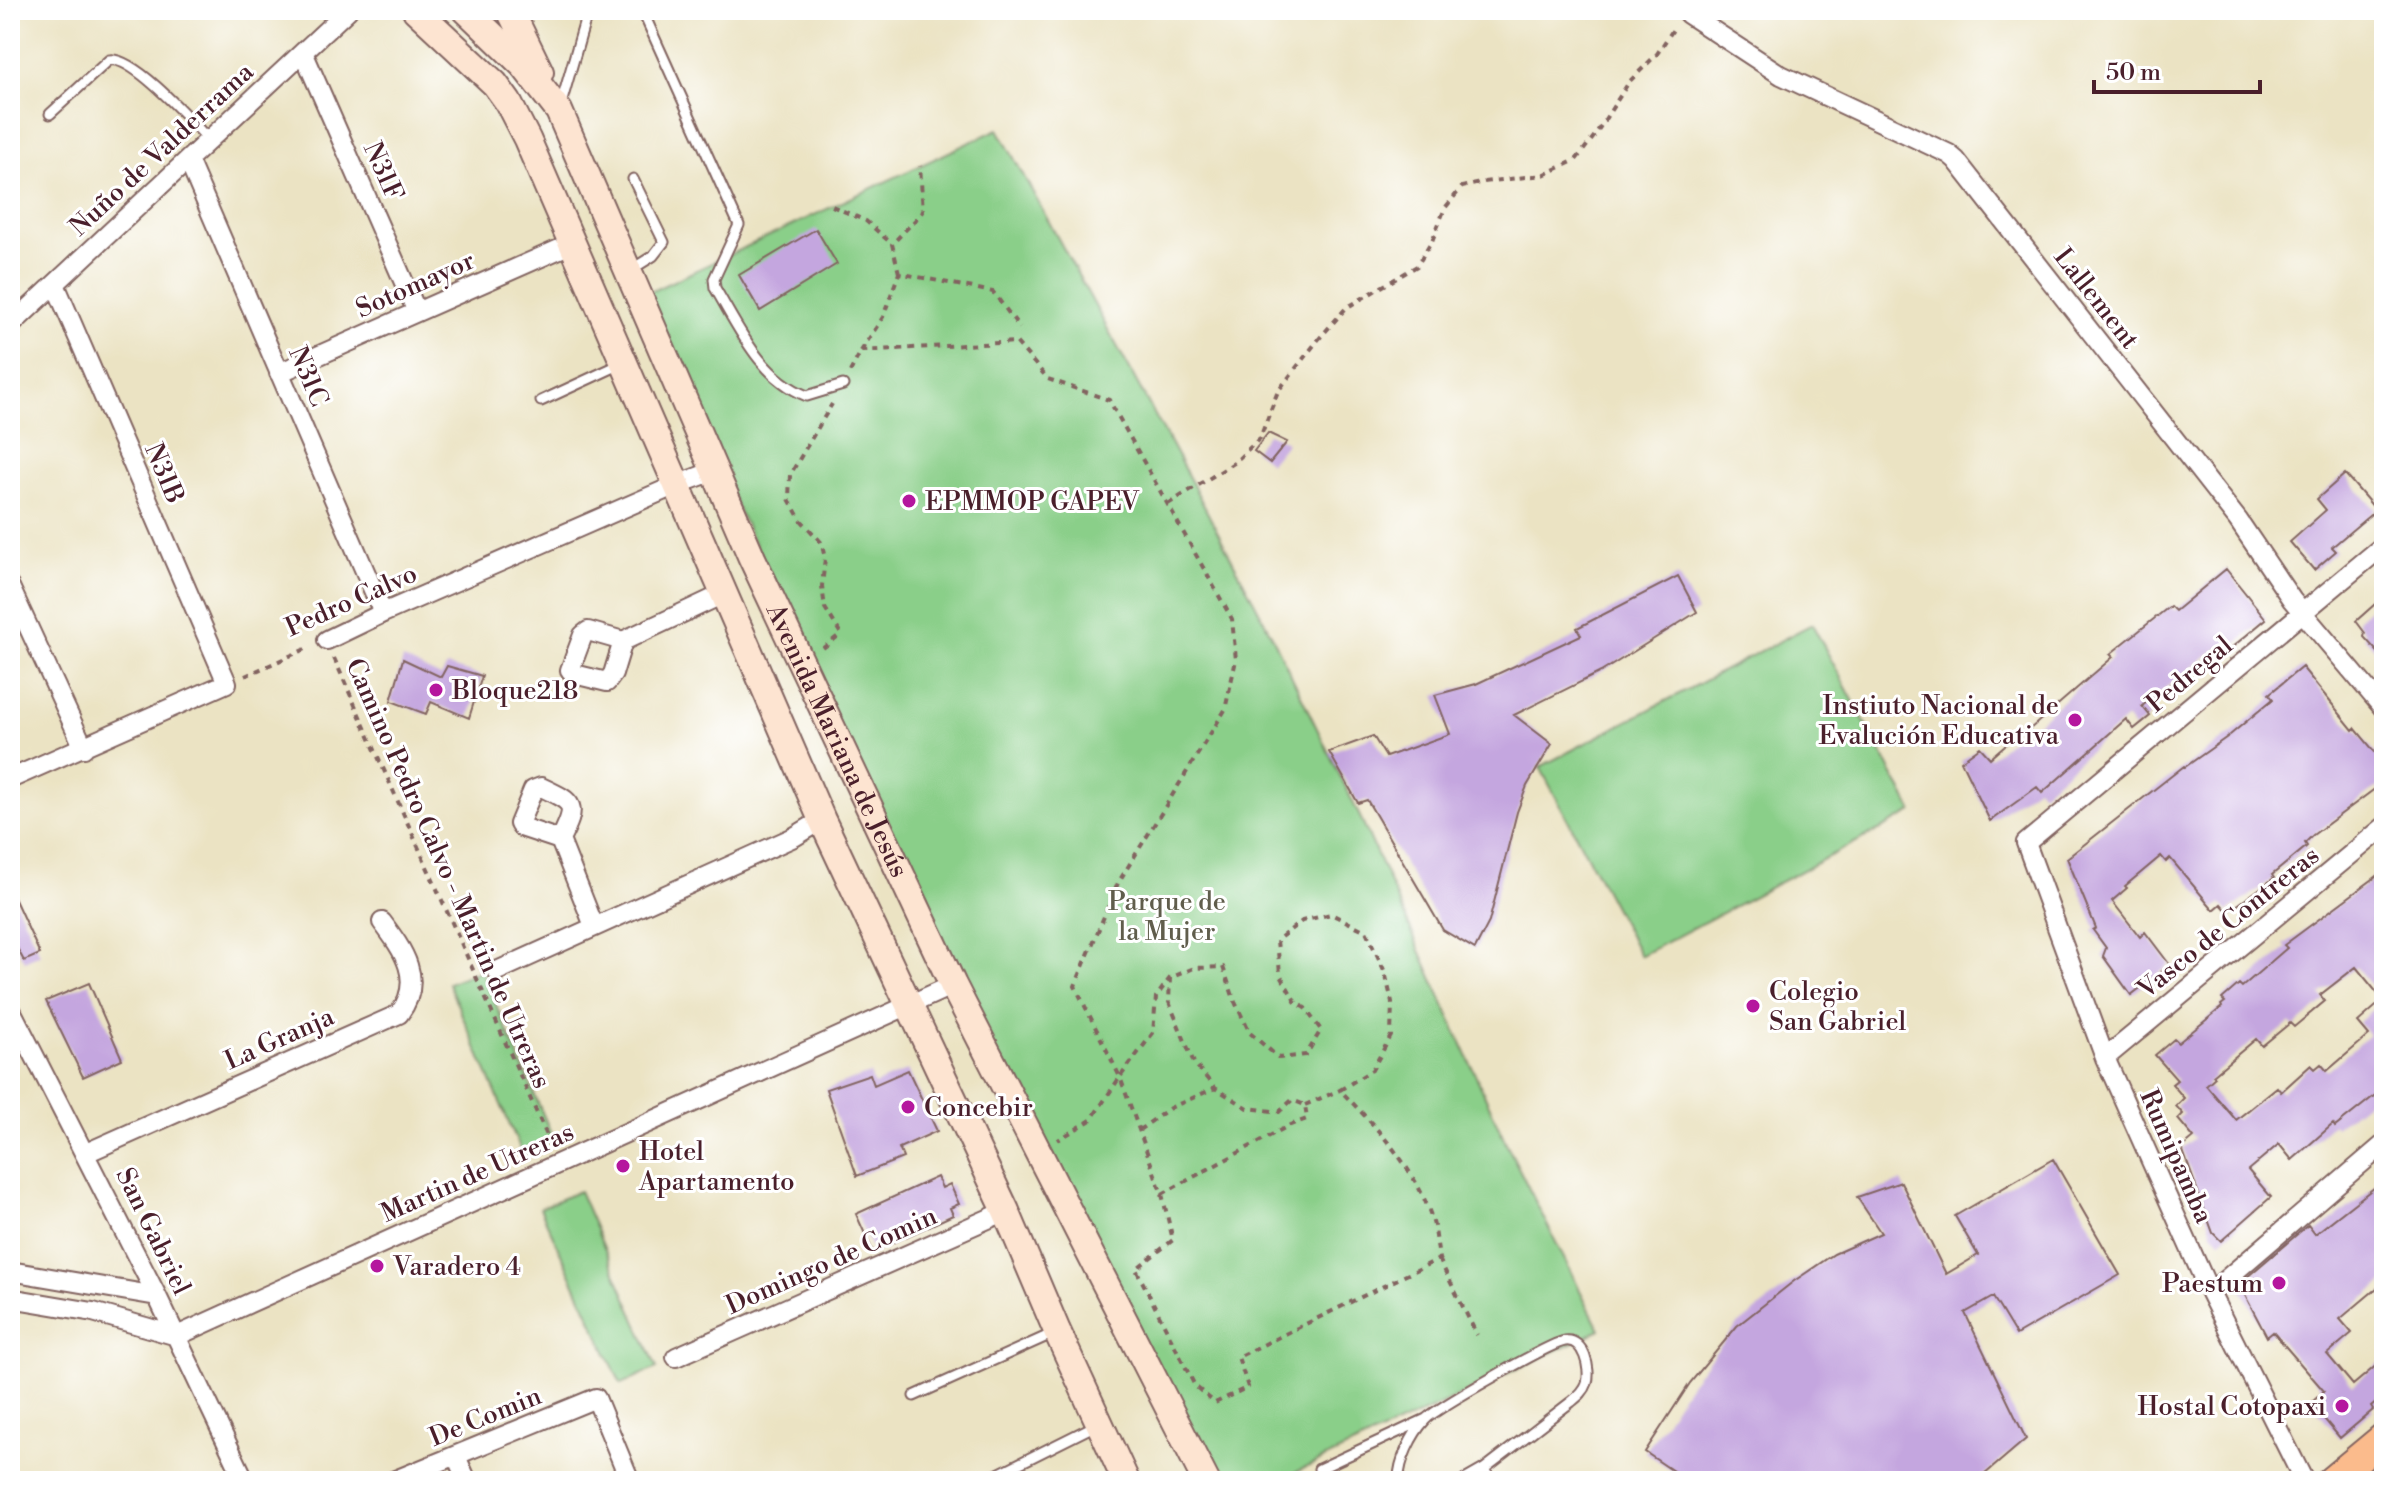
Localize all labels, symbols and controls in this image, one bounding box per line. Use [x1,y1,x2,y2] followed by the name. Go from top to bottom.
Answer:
[2094,44,2260,94] scale bar
[63,56,261,243] street label: Nuño de Valderrama
[2106,58,2161,88] text: 50 m
[356,137,410,206] street label: N31F
[2047,242,2146,356] street label: Lallement
[351,245,480,325] street label: Sotomayor
[281,342,335,411] street label: N31C
[137,438,191,508] street label: N31B
[925,486,1140,518] place label: EPMMOP GAPEV
[900,492,918,510] marker: EPMMOP GAPEV
[281,558,422,644] street label: Pedro Calvo
[758,598,915,883] street label: Avenida Mariana de Jesús
[2140,629,2239,720] street label: Pedregal
[338,653,558,1093] street label: Camino Pedro Calvo - Martin de Utreras
[451,675,578,707] place label: Bloque218
[427,681,445,699] marker: Bloque218
[1819,690,2060,752] place label: Instiuto Nacional de Evalución Educativa
[2066,711,2084,729] marker: Instiuto Nacional de Evalución Educativa
[2131,840,2326,1006] street label: Vasco de Contreras
[1108,886,1226,948] park label: Parque de la Mujer
[1769,976,1907,1038] place label: Colegio San Gabriel
[1744,997,1762,1015] marker: Colegio San Gabriel
[220,1000,340,1077] street label: La Granja
[2132,1085,2220,1229] street label: Rumipamba
[924,1092,1033,1124] place label: Concebir
[899,1098,917,1116] marker: Concebir
[376,1116,579,1230] street label: Martin de Utreras
[638,1136,795,1198] place label: Hotel Apartamento
[614,1157,632,1175] marker: Hotel Apartamento
[109,1163,198,1300] street label: San Gabriel
[721,1200,942,1322] street label: Domingo de Comin
[392,1251,521,1283] place label: Varadero 4
[368,1257,386,1275] marker: Varadero 4
[2162,1268,2263,1300] place label: Paestum
[2270,1274,2288,1292] marker: Paestum
[425,1380,546,1454] street label: De Comin
[2137,1391,2326,1423] place label: Hostal Cotopaxi
[2333,1397,2351,1415] marker: Hostal Cotopaxi

